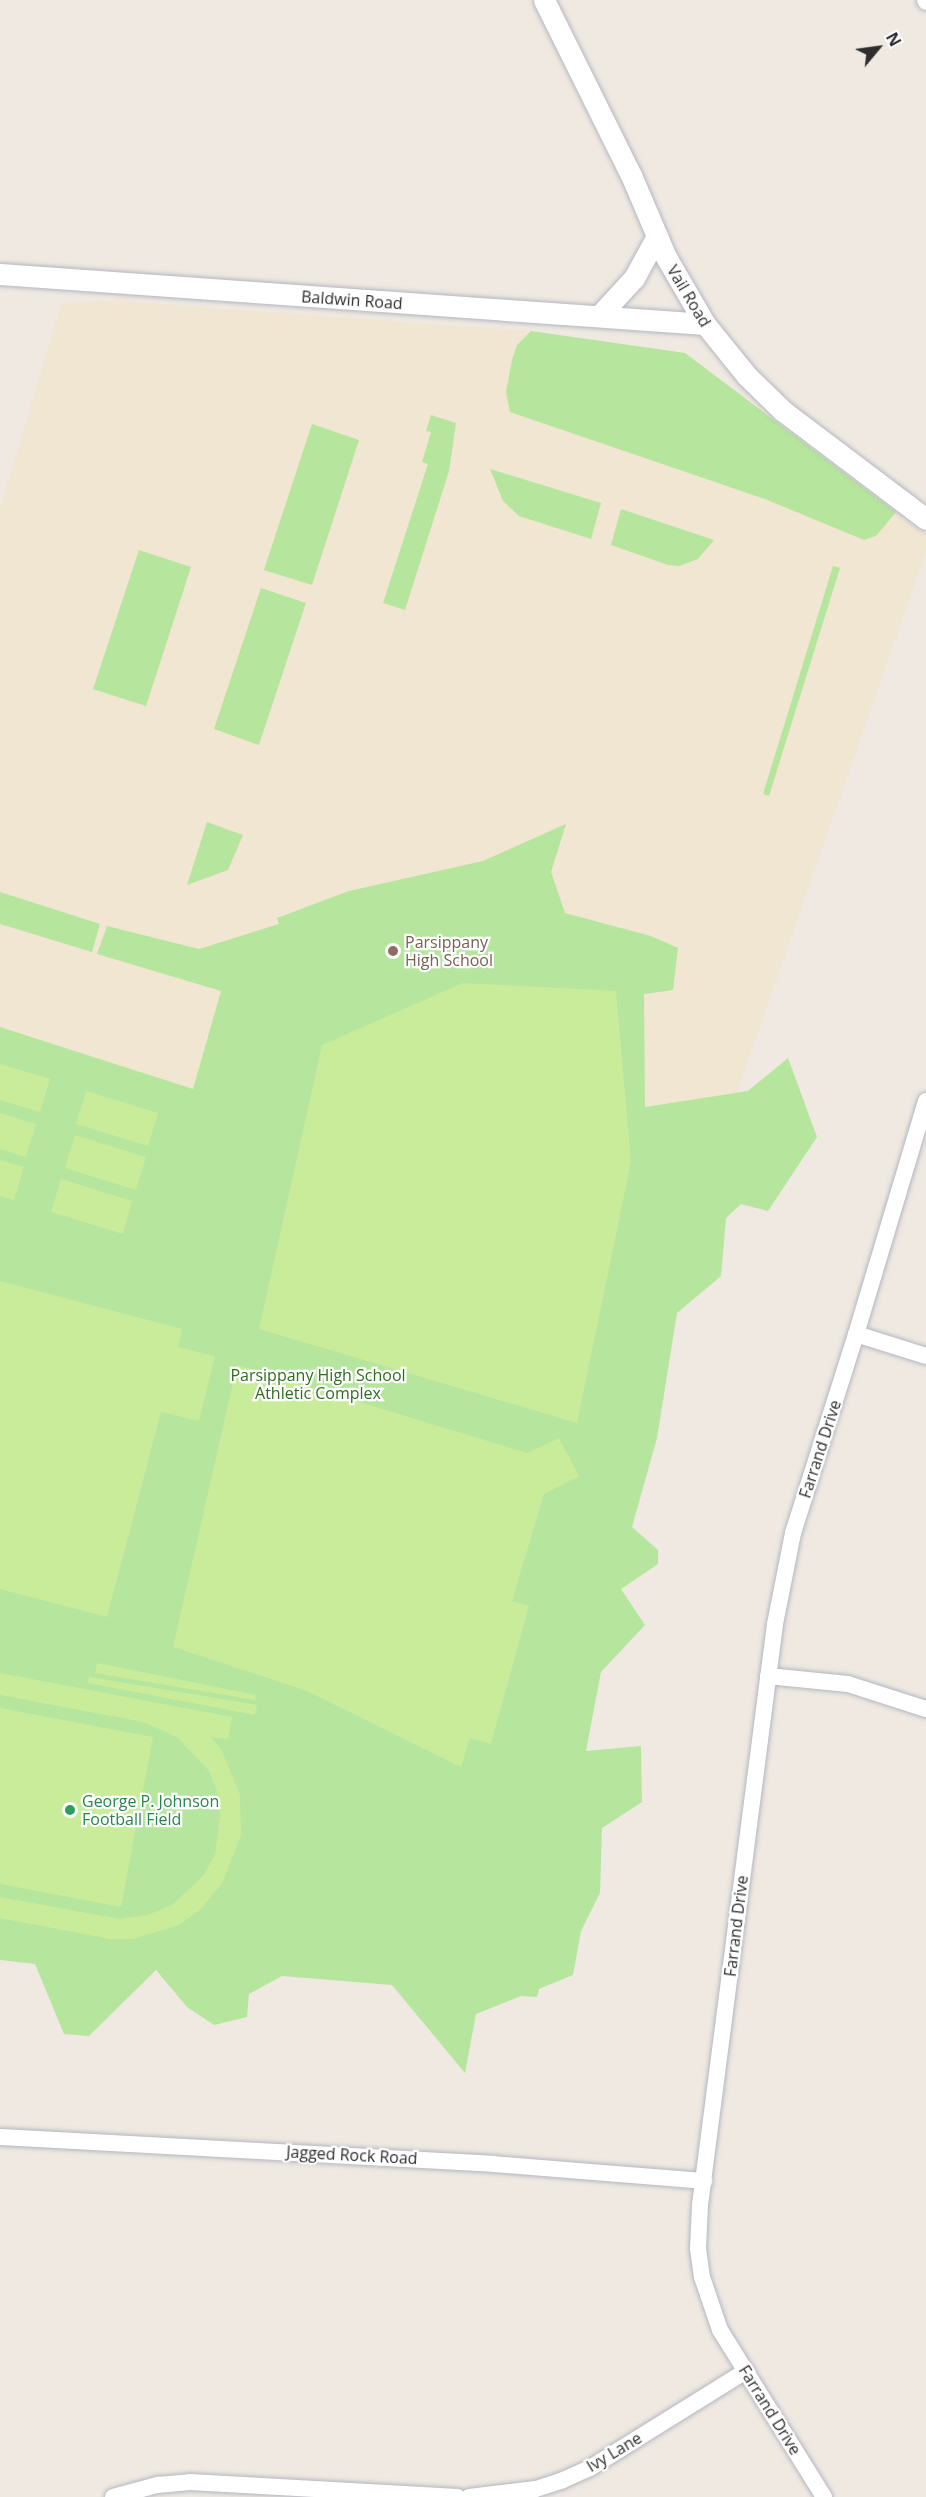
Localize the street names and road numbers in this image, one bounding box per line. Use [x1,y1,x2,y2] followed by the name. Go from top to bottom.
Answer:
[663,262,715,330] street label: Vail Road
[301,287,403,313] street label: Baldwin Road
[795,1398,845,1500] street label: Farrand Drive
[720,1874,752,1978] street label: Farrand Drive
[286,2142,418,2168] street label: Jagged Rock Road
[735,2362,805,2458] street label: Farrand Drive
[583,2428,645,2476] street label: Ivy Lane

